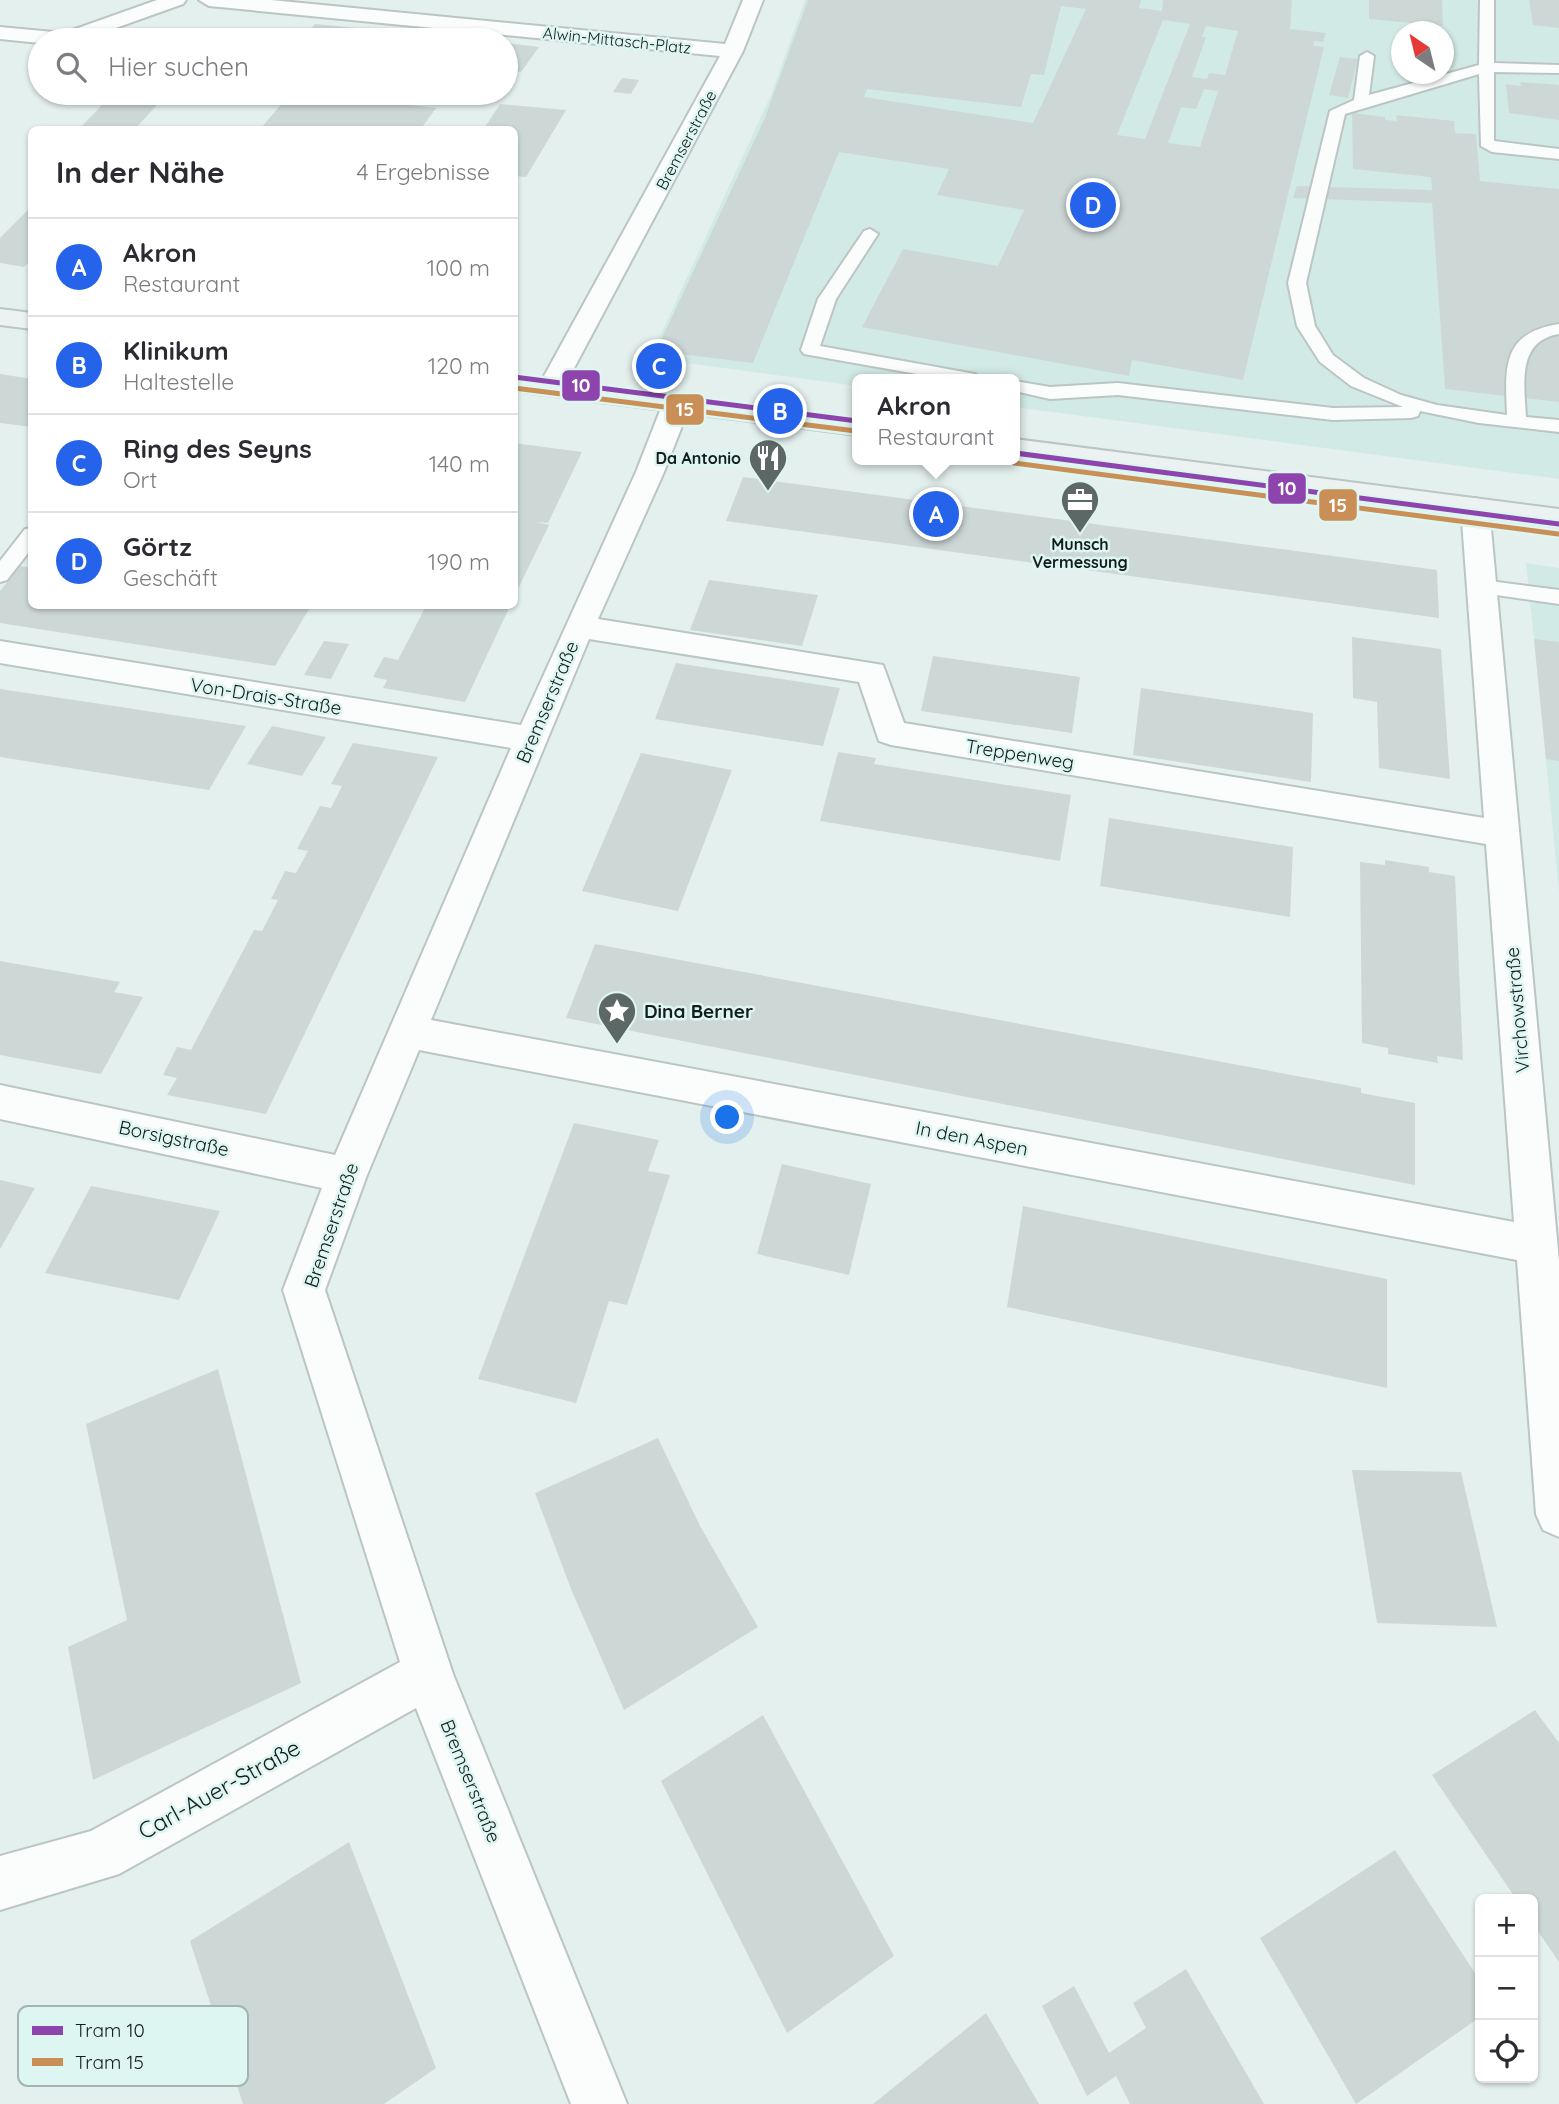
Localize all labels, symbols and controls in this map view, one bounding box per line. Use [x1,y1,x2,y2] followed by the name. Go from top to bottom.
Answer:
[1391,21,1454,84] north arrow
[542,22,692,58] street label: Alwin-Mittasch-Platz
[28,28,518,105] search box
[52,48,90,86] icon: search
[108,50,249,83] text: Hier suchen
[651,87,721,193] street label: Bremserstraße
[56,153,225,191] text: In der Nähe
[356,157,490,186] text: 4 Ergebnisse
[1070,179,1116,231] pin: D
[123,236,197,269] text: Akron
[72,253,86,282] text: A
[427,253,490,282] text: 100 m
[123,269,240,298] text: Restaurant
[123,334,229,367] text: Klinikum
[636,340,682,392] pin: C
[71,351,87,380] text: B
[428,351,490,380] text: 120 m
[123,367,234,396] text: Haltestelle
[561,369,601,402] line badge: 10
[571,373,591,397] text: 10
[852,374,1020,465] popup
[757,385,803,437] pin: B
[877,389,951,422] text: Akron
[665,393,705,426] line badge: 15
[676,397,694,421] text: 15
[877,422,995,451] text: Restaurant
[123,432,312,465] text: Ring des Seyns
[747,437,789,492] restaurant icon: Da Antonio
[656,448,741,468] place label: Da Antonio
[72,449,86,478] text: C
[429,449,490,478] text: 140 m
[123,465,157,494] text: Ort
[1267,472,1307,505] line badge: 10
[1277,476,1297,500] text: 10
[1059,479,1101,534] office icon: Munsch Vermessung
[913,488,959,540] pin: A
[1318,488,1358,522] line badge: 15
[1329,493,1347,517] text: 15
[123,530,192,563] text: Görtz
[1032,534,1128,572] place label: Munsch Vermessung
[71,547,87,576] text: D
[428,547,490,576] text: 190 m
[123,563,218,592] text: Geschäft
[510,637,584,767] street label: Bremserstraße
[189,672,343,720] street label: Von-Drais-Straße
[964,734,1076,774] street label: Treppenweg
[1500,946,1534,1074] street label: Virchowstraße
[596,990,638,1045] place icon: Dina Berner
[644,999,753,1023] place label: Dina Berner
[710,1100,744,1134] your location
[117,1115,231,1161] street label: Borsigstraße
[914,1115,1030,1161] street label: In den Aspen
[298,1159,364,1291] street label: Bremserstraße
[435,1716,507,1846] street label: Bremserstraße
[133,1732,305,1846] street label: Carl-Auer-Straße
[1475,1894,1538,2083] map controls
[1475,1894,1538,1957] button: +
[1475,1957,1538,2020] button: −
[18,2006,248,2086] legend
[75,2018,145,2042] text: Tram 10
[1475,2020,1538,2083] button: locate
[75,2050,144,2074] text: Tram 15

